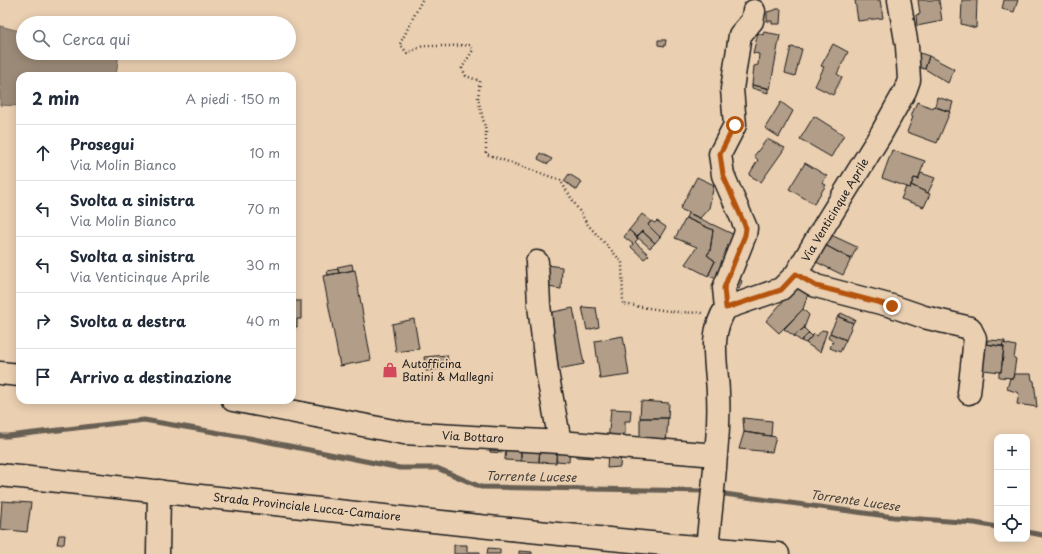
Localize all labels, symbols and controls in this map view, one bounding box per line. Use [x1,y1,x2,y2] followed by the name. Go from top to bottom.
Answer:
[16,16,296,60] search box
[30,27,52,49] icon: search
[62,27,130,50] text: Cerca qui
[32,85,79,111] text: 2 min
[186,89,280,108] text: A piedi · 150 m
[726,116,744,134] route start
[70,132,134,155] text: Prosegui
[32,142,54,164] icon: ahead
[250,143,280,162] text: 10 m
[70,155,176,174] text: Via Molin Bianco
[797,155,872,265] street label: Via Venticinque Aprile
[70,188,195,211] text: Svolta a sinistra
[32,198,54,220] icon: left
[247,199,280,218] text: 70 m
[70,211,176,230] text: Via Molin Bianco
[70,244,195,267] text: Svolta a sinistra
[32,254,54,276] icon: left
[246,255,280,274] text: 30 m
[70,267,210,286] text: Via Venticinque Aprile
[883,297,901,315] route end
[70,309,186,332] text: Svolta a destra
[32,310,54,332] icon: right
[246,311,280,330] text: 40 m
[402,355,494,385] place label: Autofficina Batini & Mallegni
[381,361,399,379] shop icon: Autofficina Batini & Mallegni
[70,365,232,388] text: Arrivo a destinazione
[32,366,54,388] icon: arrive
[442,426,504,447] street label: Via Bottaro
[994,434,1030,542] map controls
[994,434,1030,470] button: +
[486,466,577,486] water label: Torrente Lucese
[994,470,1030,506] button: −
[809,485,902,515] water label: Torrente Lucese
[212,488,402,525] street label: Strada Provinciale Lucca-Camaiore
[994,506,1030,542] button: locate

